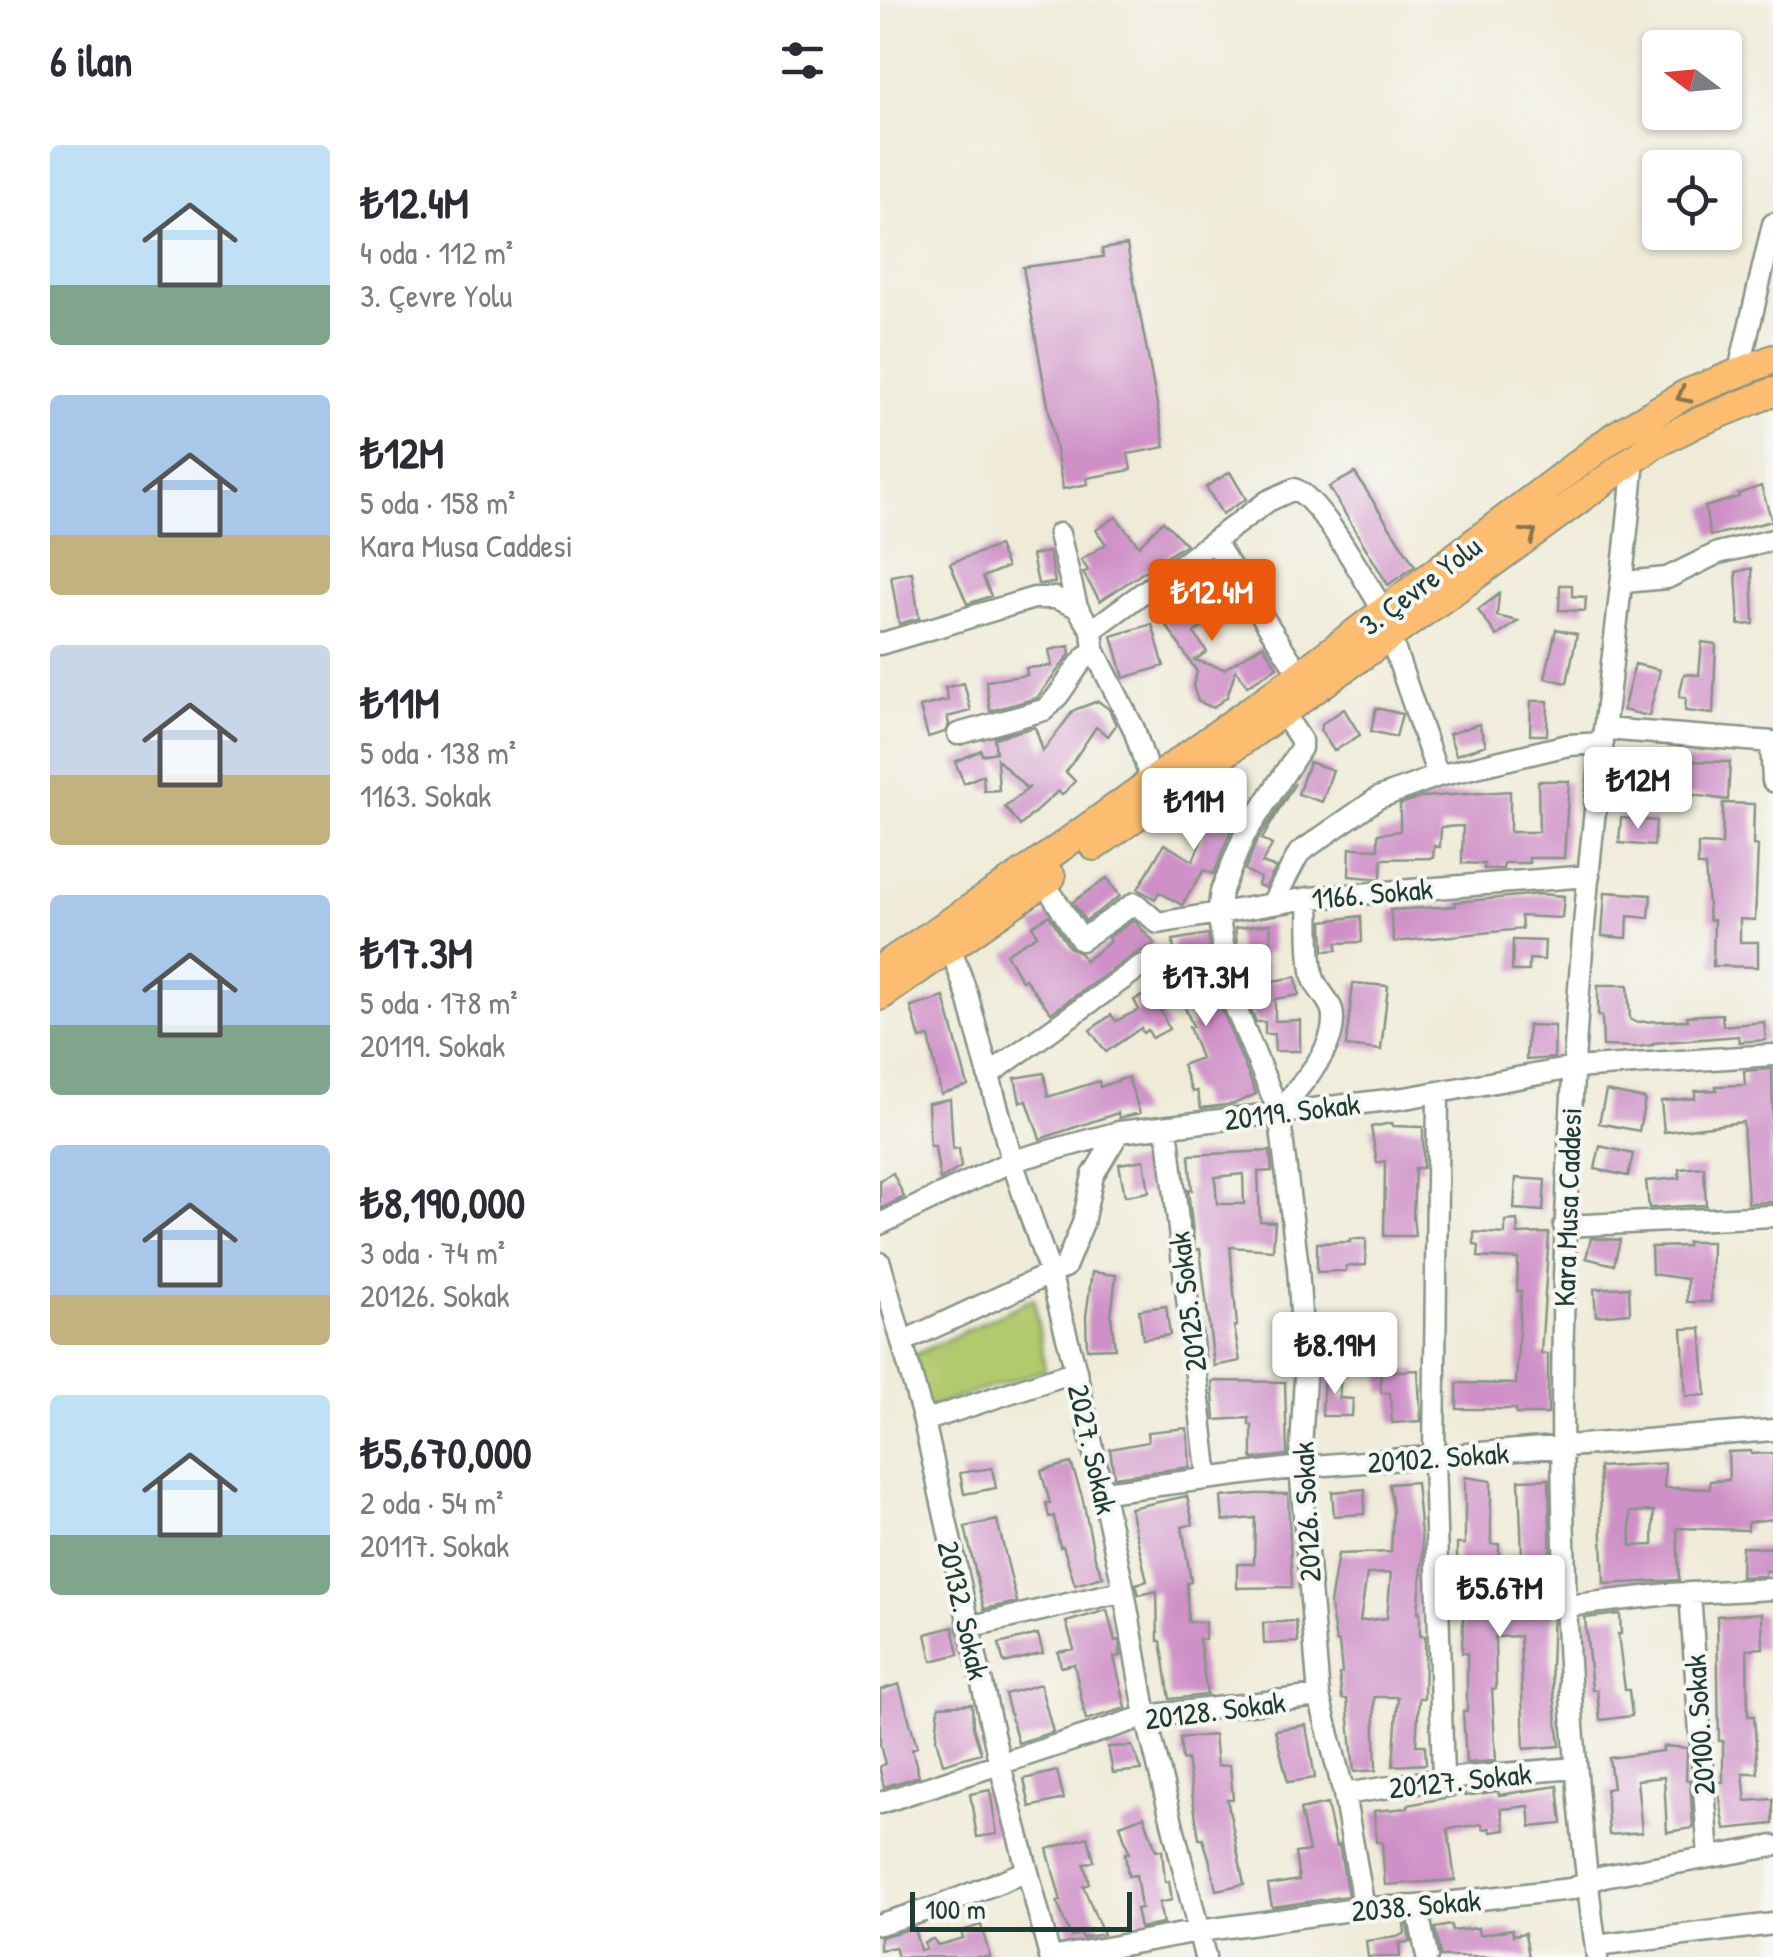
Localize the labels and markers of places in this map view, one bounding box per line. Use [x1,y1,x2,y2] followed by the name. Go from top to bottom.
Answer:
[1131,559,1293,644] pin: ₺12.4M
[1579,747,1697,832] pin: ₺12M
[1135,768,1253,853] pin: ₺11M
[1125,944,1287,1029] pin: ₺17.3M
[1254,1312,1416,1397] pin: ₺8.19M
[1419,1555,1581,1640] pin: ₺5.67M

